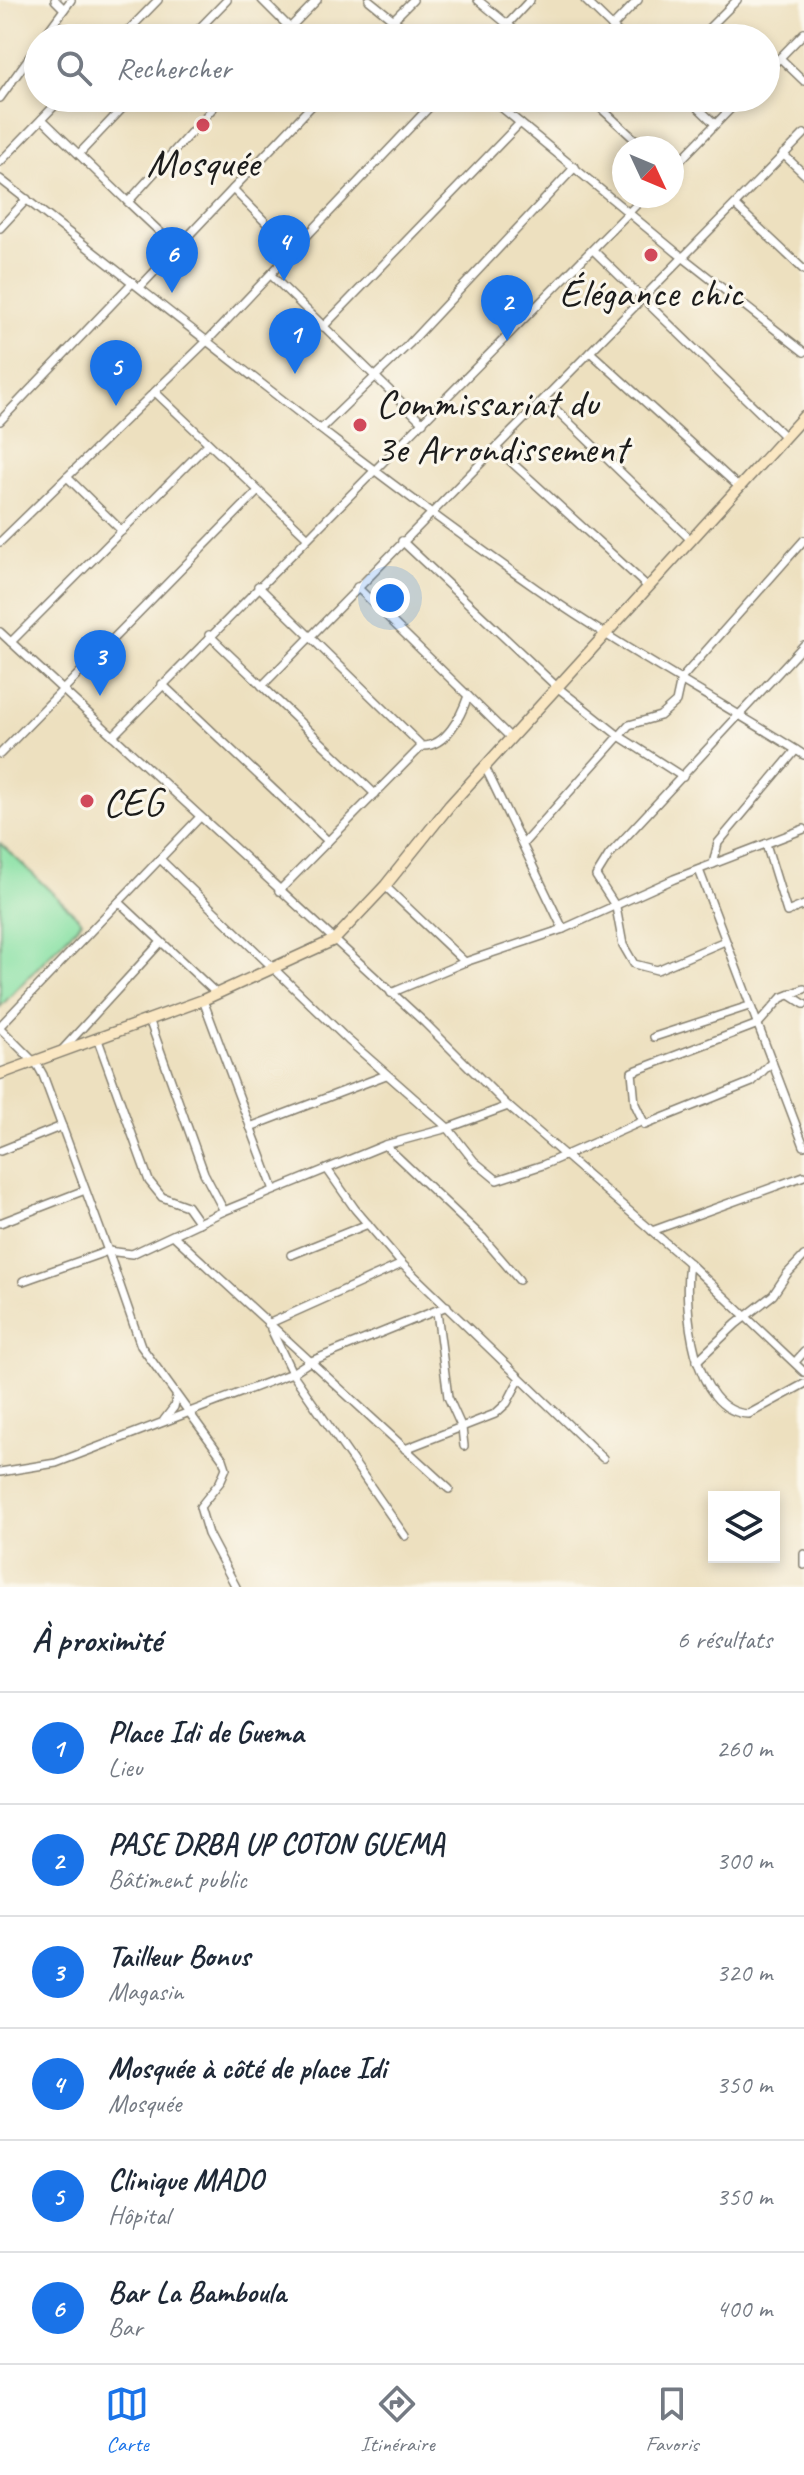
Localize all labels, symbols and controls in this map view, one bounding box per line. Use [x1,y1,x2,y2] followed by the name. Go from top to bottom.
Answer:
[24,24,780,112] search box
[52,46,96,90] icon: search
[116,49,231,87] text: Rechercher
[194,116,212,134] marker: Mosquée
[612,136,684,208] north arrow
[147,138,262,188] place label: Mosquée
[258,215,310,281] pin: 4
[146,227,198,293] pin: 6
[642,246,660,264] marker: Élégance chic
[559,268,744,318] place label: Élégance chic
[481,275,533,341] pin: 2
[269,308,321,374] pin: 1
[90,340,142,406] pin: 5
[376,378,633,474] place label: Commissariat du 3e Arrondissement
[351,416,369,434] marker: Commissariat du 3e Arrondissement
[370,578,410,618] your location
[74,630,126,696] pin: 3
[103,777,167,827] place label: CEG
[78,792,96,810] marker: CEG
[708,1491,780,1563] map controls
[708,1491,780,1563] button: layers
[32,1618,161,1661] text: À proximité
[677,1623,772,1656] text: 6 résultats
[108,1713,304,1751] text: Place Idi de Guema
[52,1732,64,1765] text: 1
[716,1732,772,1765] text: 260 m
[108,1751,142,1784] text: Lieu
[108,1825,444,1863] text: PASE DRBA UP COTON GUEMA
[52,1844,64,1877] text: 2
[716,1844,772,1877] text: 300 m
[108,1863,247,1896] text: Bâtiment public
[108,1937,250,1975] text: Tailleur Bonus
[52,1956,64,1989] text: 3
[716,1956,772,1989] text: 320 m
[108,1975,183,2008] text: Magasin
[108,2049,386,2087] text: Mosquée à côté de place Idi
[52,2068,64,2101] text: 4
[716,2068,772,2101] text: 350 m
[108,2087,181,2120] text: Mosquée
[108,2161,263,2199] text: Clinique MADO
[52,2180,64,2213] text: 5
[716,2180,772,2213] text: 350 m
[108,2199,170,2232] text: Hôpital
[108,2273,286,2311] text: Bar La Bamboula
[52,2292,64,2325] text: 6
[716,2292,772,2325] text: 400 m
[108,2311,142,2344] text: Bar
[105,2382,149,2458] tab: Carte
[360,2382,435,2458] tab: Itinéraire
[645,2382,699,2458] tab: Favoris

